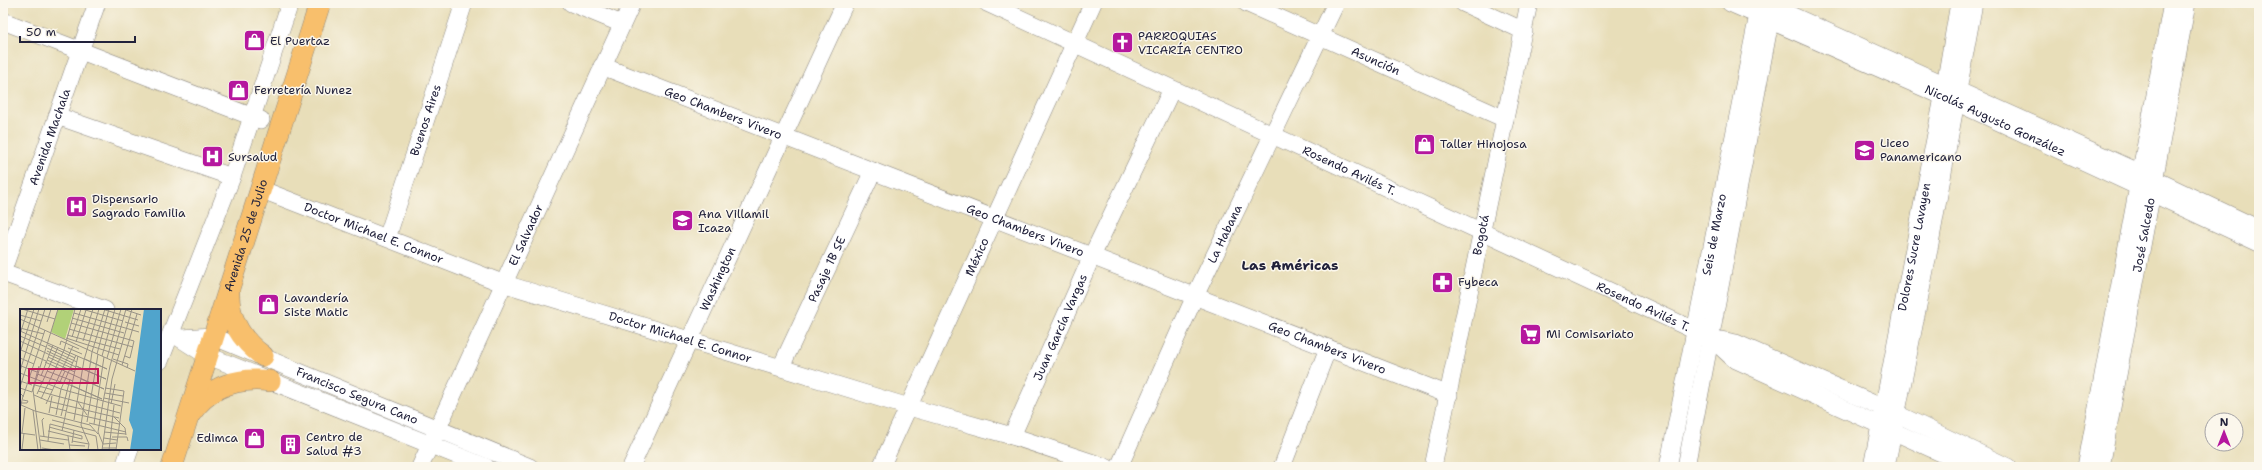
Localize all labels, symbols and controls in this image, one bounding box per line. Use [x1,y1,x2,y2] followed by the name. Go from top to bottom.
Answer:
[20,18,135,44] scale bar
[26,24,56,40] text: 50 m
[242,28,268,54] shop icon: El Puertaz
[1138,28,1243,58] place label: PARROQUIAS VICARÍA CENTRO
[1110,30,1136,56] church icon: PARROQUIAS VICARÍA CENTRO
[270,33,330,49] place label: El Puertaz
[1349,43,1403,79] street label: Asunción
[226,77,252,103] shop icon: Ferretería Nunez
[1922,81,2068,160] street label: Nicolás Augusto González
[254,82,352,98] place label: Ferretería Nunez
[406,82,445,158] street label: Buenos Aires
[662,83,784,143] street label: Geo Chambers Vivero
[25,86,74,188] street label: Avenida Machala
[1412,131,1438,157] shop icon: Taller Hinojosa
[1880,135,1962,165] place label: Liceo Panamericano
[1440,136,1527,152] place label: Taller Hinojosa
[1852,137,1878,163] school or university icon: Liceo Panamericano
[1300,142,1398,199] street label: Rosendo Avilés T.
[199,144,225,170] hospital icon: Sursalud
[228,149,278,165] place label: Sursalud
[220,177,271,294] street label: Avenida 25 de Julio
[1894,182,1934,312] street label: Dolores Sucre Lavayen
[92,191,186,221] place label: Dispensario Sagrado Familia
[1698,192,1730,277] street label: Seis de Marzo
[63,193,89,219] hospital icon: Dispensario Sagrado Familia
[2129,196,2159,274] street label: José Salcedo
[302,199,446,268] street label: Doctor Michael E. Connor
[964,200,1086,260] street label: Geo Chambers Vivero
[505,201,547,269] street label: El Salvador
[1204,201,1246,266] street label: La Habana
[698,206,769,236] place label: Ana Villamil Icaza
[669,208,695,234] school or university icon: Ana Villamil Icaza
[1469,213,1493,257] street label: Bogotá
[804,234,849,305] street label: Pasaje 1B SE
[961,235,993,279] street label: México
[696,244,739,314] street label: Washington
[1242,256,1338,274] district label: Las Américas
[1429,269,1455,295] pharmacy icon: Fybeca
[1030,271,1091,383] street label: Juan García Vargas
[1458,274,1499,290] place label: Fybeca
[1594,278,1692,335] street label: Rosendo Avilés T.
[284,290,349,320] place label: Lavandería Siste Matic
[256,292,282,318] shop icon: Lavandería Siste Matic
[607,308,754,367] street label: Doctor Michael E. Connor
[20,309,161,450] inset map
[1266,318,1388,378] street label: Geo Chambers Vivero
[1517,321,1543,347] supermarket icon: Mi Comisariato
[1546,326,1634,342] place label: Mi Comisariato
[294,364,421,428] street label: Francisco Segura Cano
[2204,412,2244,452] north arrow
[2220,415,2229,430] text: N
[241,425,267,451] shop icon: Edimca
[306,429,363,459] place label: Centro de Salud #3
[197,430,239,446] place label: Edimca
[278,431,304,457] building icon: Centro de Salud #3

